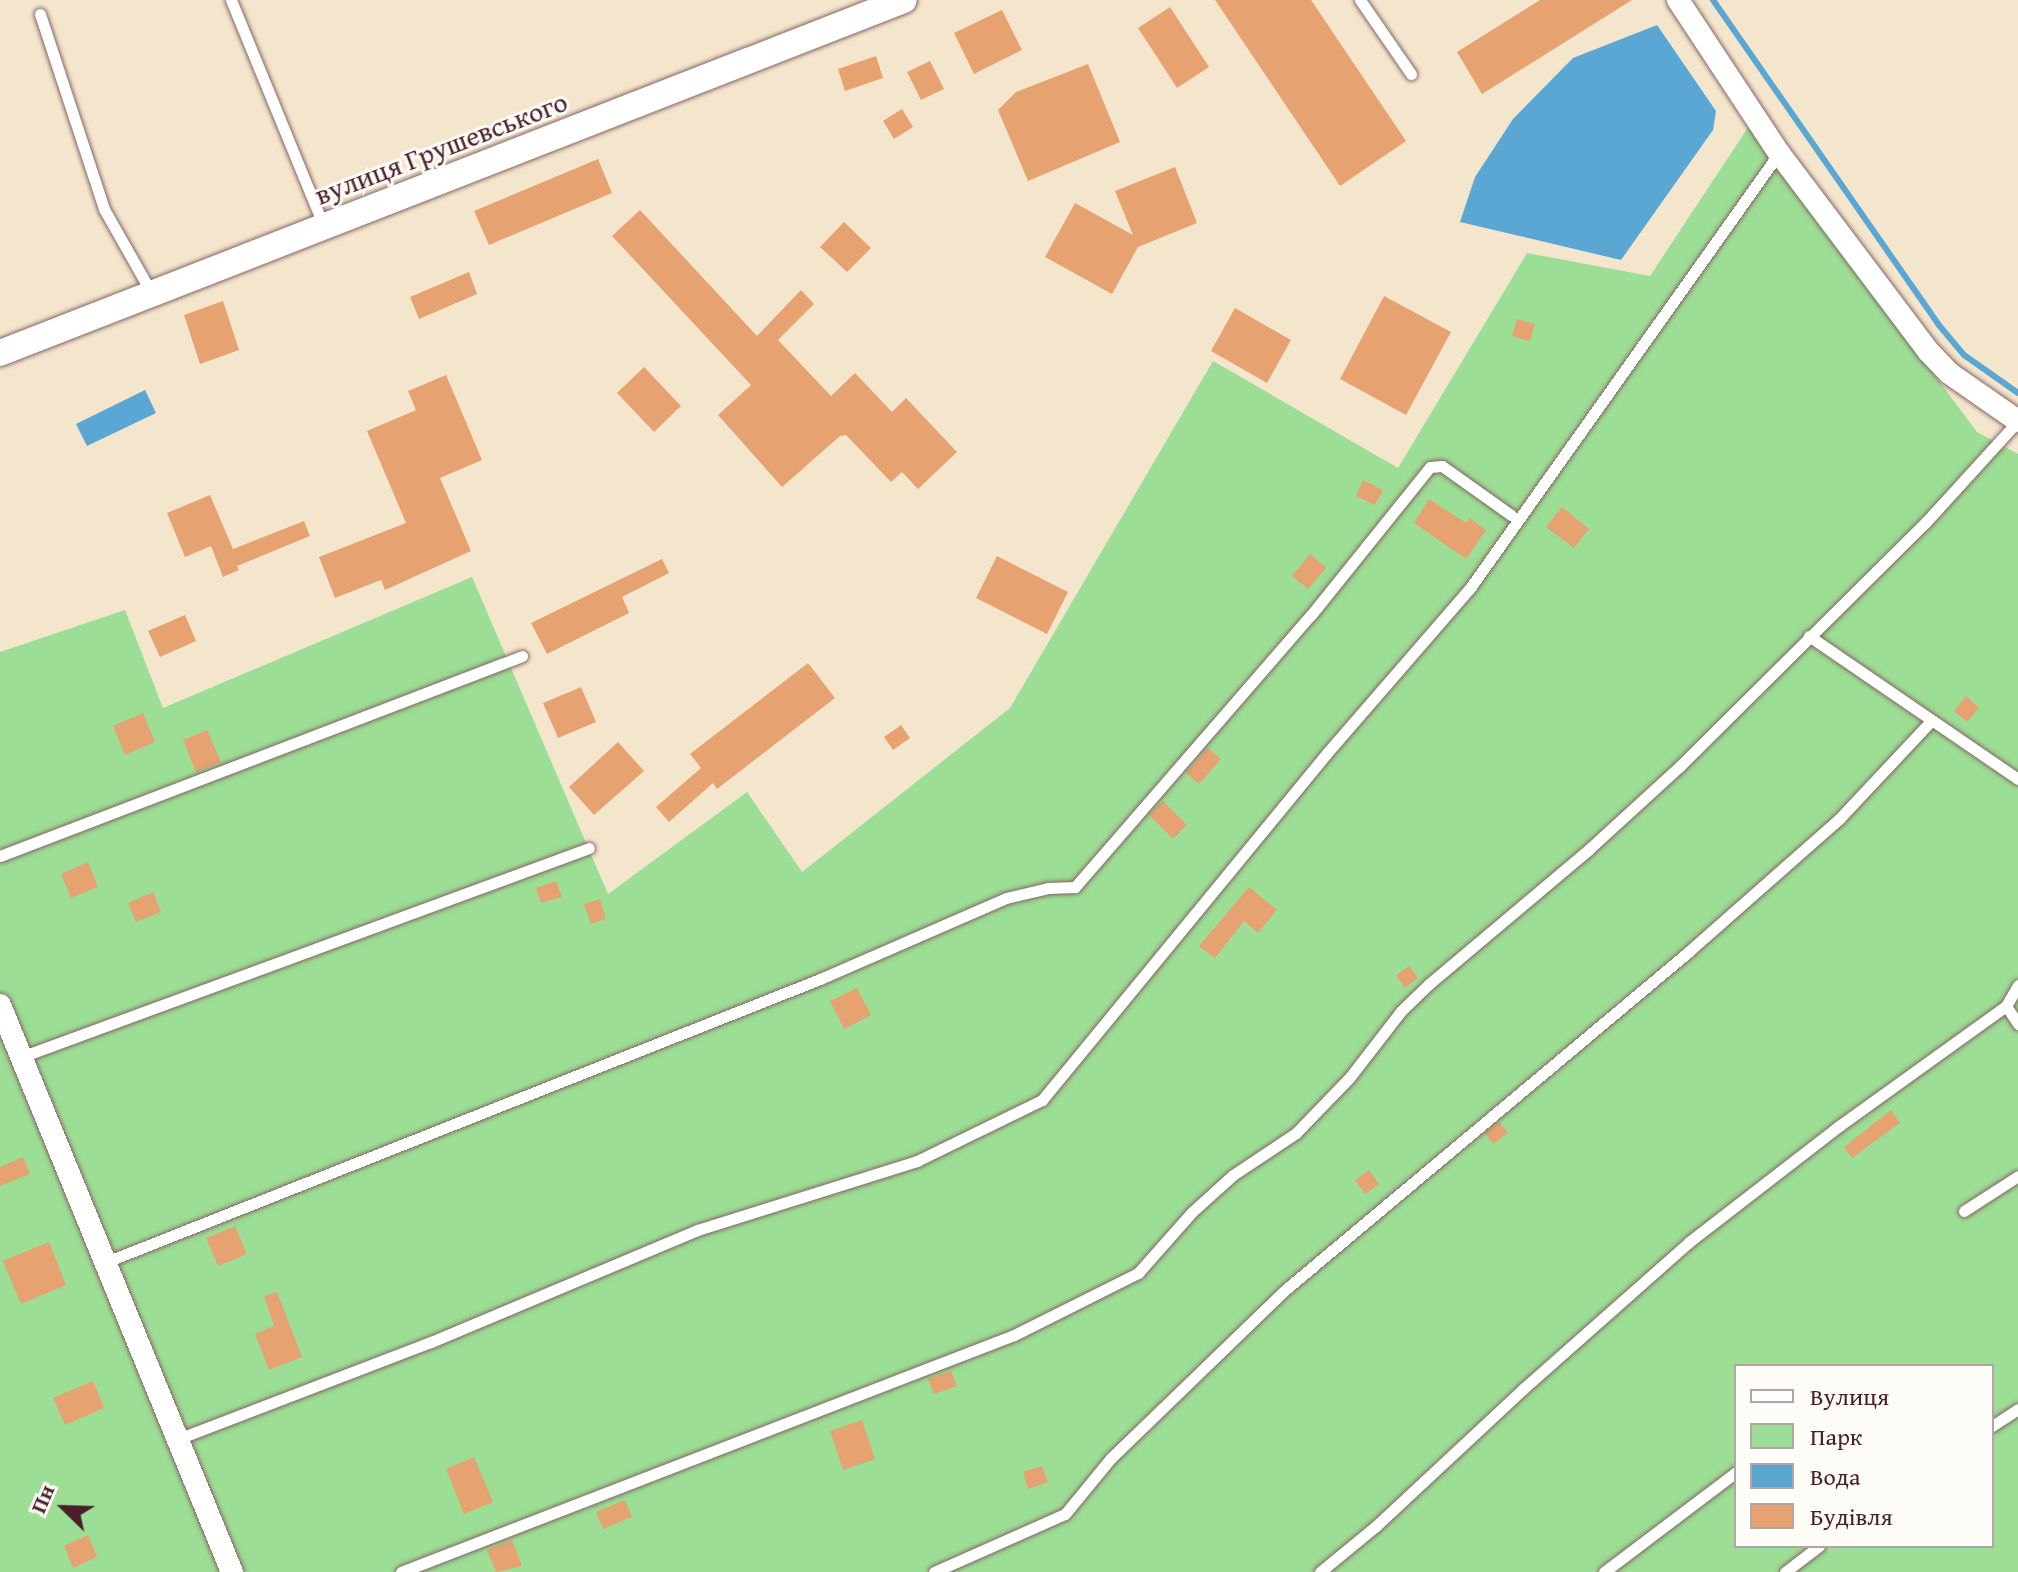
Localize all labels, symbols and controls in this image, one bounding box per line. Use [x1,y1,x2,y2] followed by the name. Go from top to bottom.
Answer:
[310,84,572,212] street label: вулиця Грушевського
[1734,1364,1994,1548] legend
[1810,1379,1889,1414] text: Вулиця
[1810,1419,1862,1454] text: Парк
[1810,1459,1860,1494] text: Вода
[24,1468,104,1548] north arrow
[22,1479,62,1518] text: Пн
[1810,1499,1893,1534] text: Будівля

